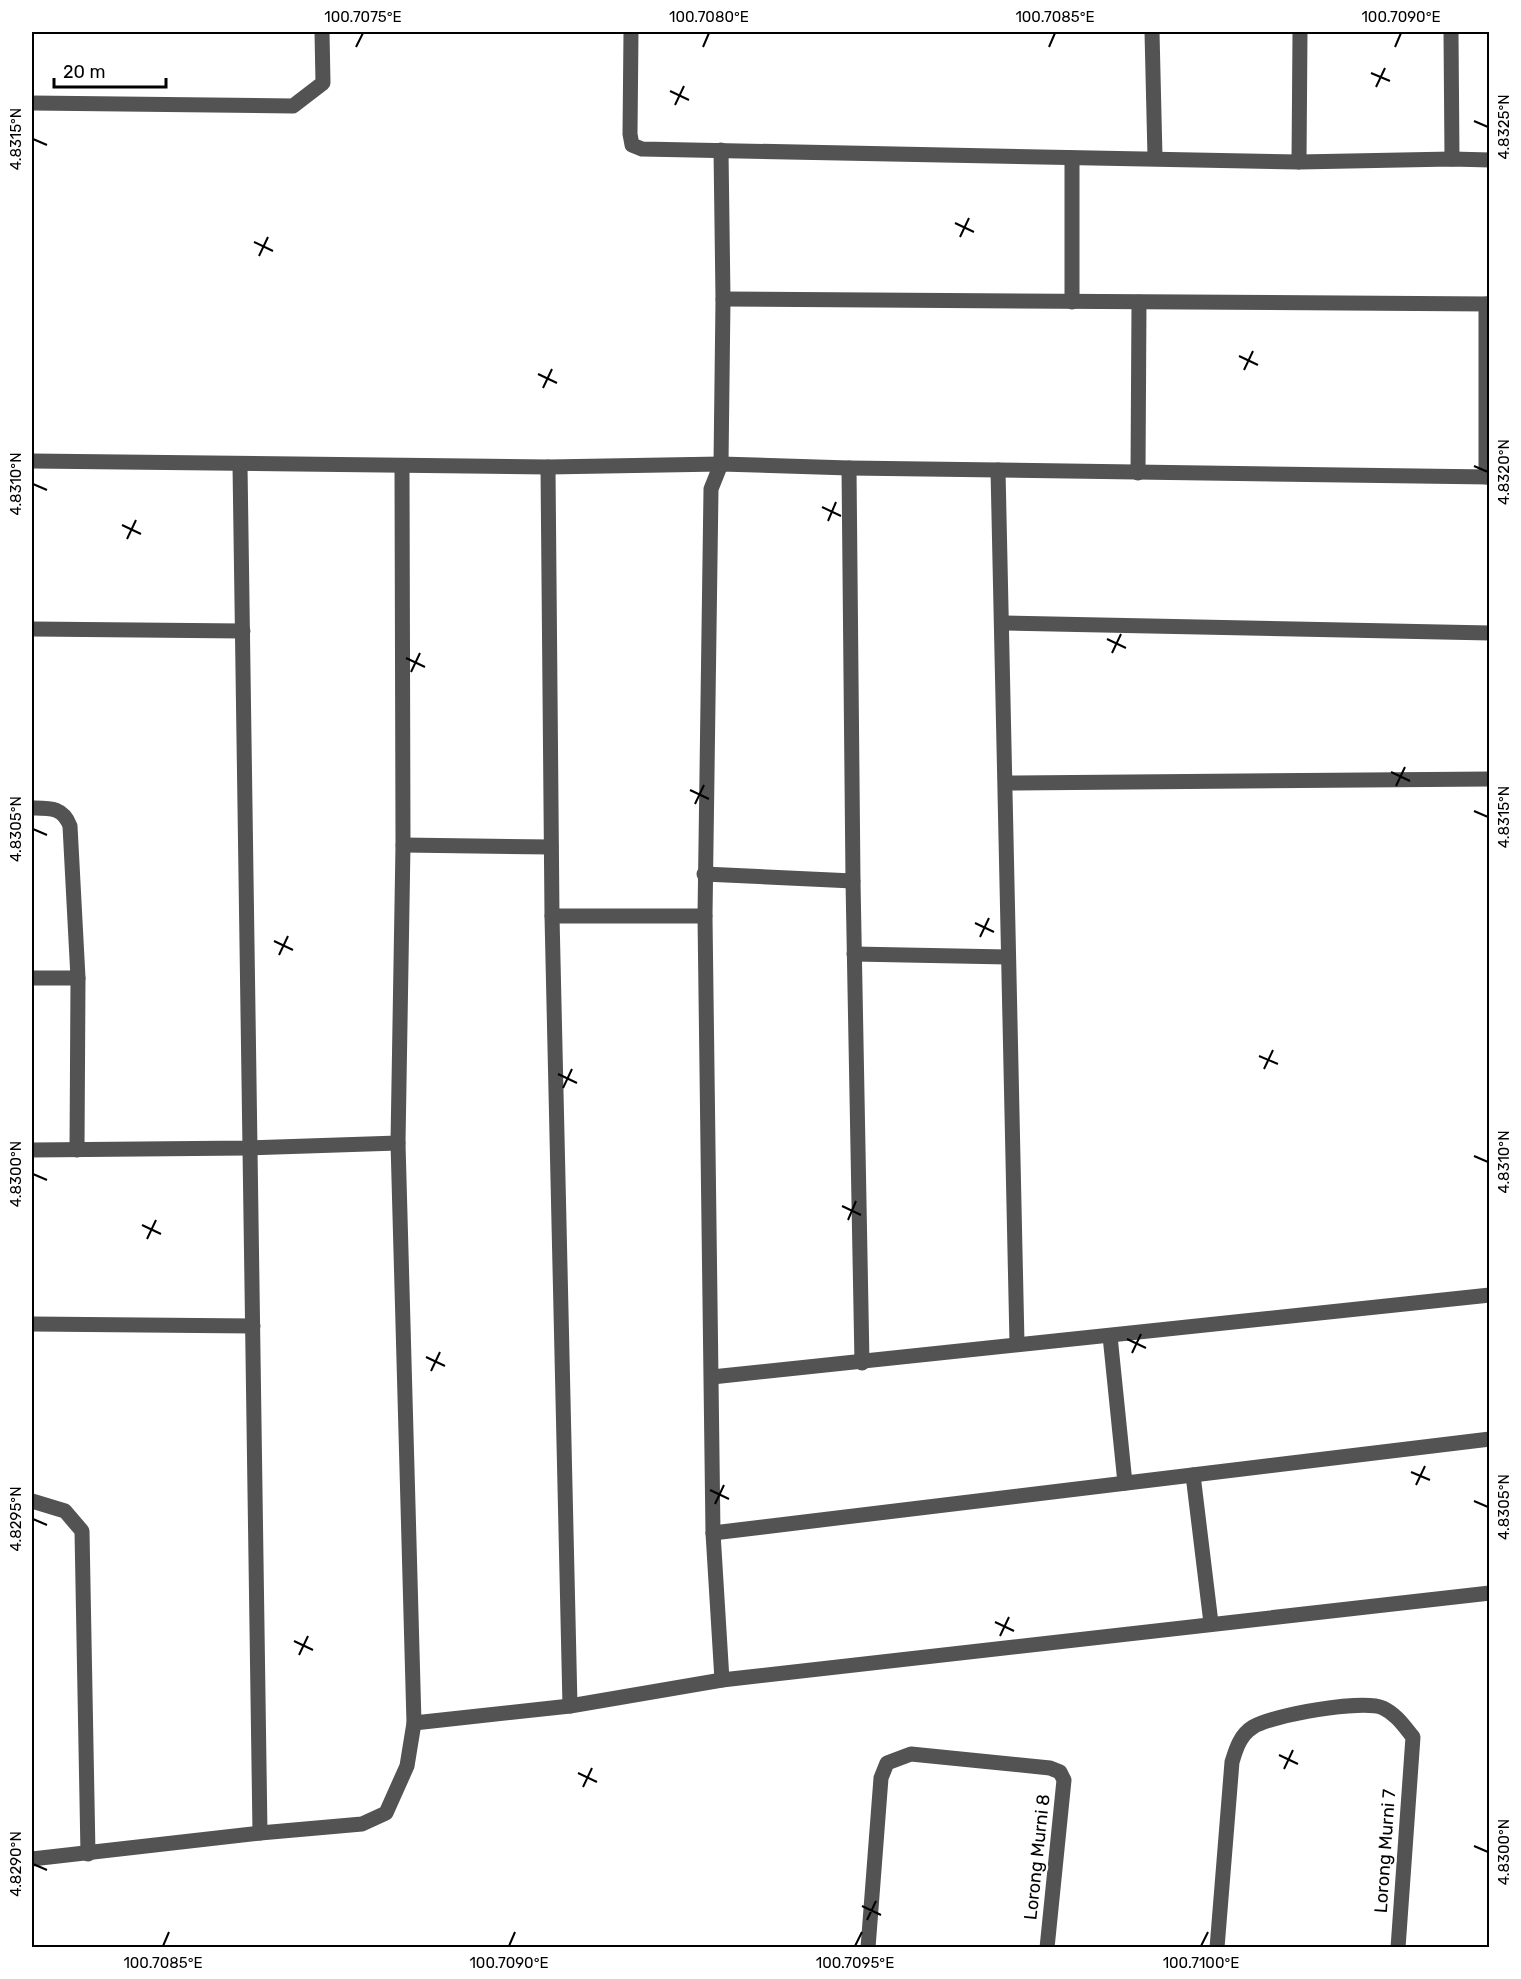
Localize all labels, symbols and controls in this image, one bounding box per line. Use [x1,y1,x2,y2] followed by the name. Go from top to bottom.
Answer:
[324,8,402,26] text: 100.7075°E
[669,8,749,26] text: 100.7080°E
[1015,8,1095,26] text: 100.7085°E
[1361,8,1441,26] text: 100.7090°E
[54,51,166,89] scale bar
[63,61,105,83] text: 20 m
[1495,94,1513,160] text: 4.8325°N
[7,108,25,170] text: 4.8315°N
[1495,439,1513,505] text: 4.8320°N
[7,452,25,516] text: 4.8310°N
[1495,786,1513,848] text: 4.8315°N
[7,796,25,862] text: 4.8305°N
[1495,1130,1513,1194] text: 4.8310°N
[7,1141,25,1207] text: 4.8300°N
[1495,1474,1513,1540] text: 4.8305°N
[7,1486,25,1552] text: 4.8295°N
[1370,1788,1400,1914] street label: Lorong Murni 7
[1019,1793,1055,1921] street label: Lorong Murni 8
[1495,1819,1513,1885] text: 4.8300°N
[7,1831,25,1897] text: 4.8290°N
[123,1954,203,1972] text: 100.7085°E
[469,1954,549,1972] text: 100.7090°E
[816,1954,894,1972] text: 100.7095°E
[1163,1954,1239,1972] text: 100.7100°E

